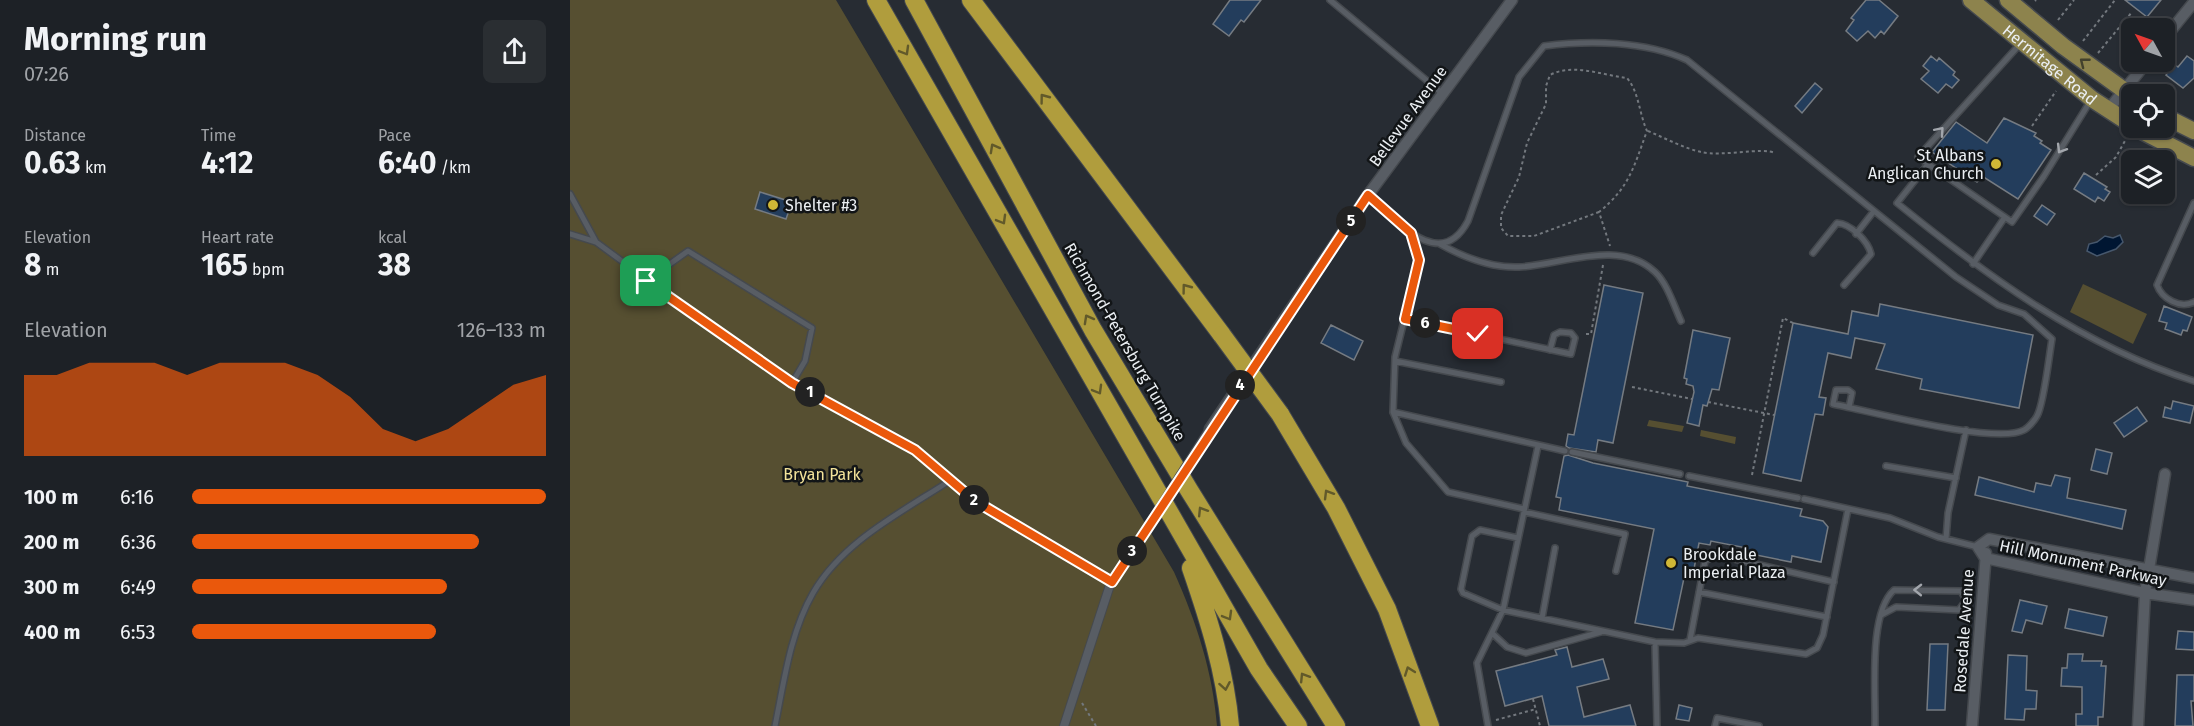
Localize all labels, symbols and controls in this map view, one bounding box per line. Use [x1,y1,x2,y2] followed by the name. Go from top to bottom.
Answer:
[2121,18,2175,72] north arrow
[2121,18,2175,204] map controls
[24,19,207,59] text: Morning run
[483,20,546,83] button: share
[1999,20,2101,109] street label: Hermitage Road
[898,45,909,55] one-way arrow
[2079,59,2090,70] one-way arrow
[24,62,69,86] text: 07:26
[1365,62,1451,170] street label: Bellevue Avenue
[2121,84,2175,138] button: locate
[1040,93,1051,104] one-way arrow
[24,126,86,145] text: Distance
[201,126,236,145] text: Time
[378,126,411,145] text: Pace
[1933,127,1944,138] one-way arrow
[2057,143,2069,153] one-way arrow
[990,144,1001,154] one-way arrow
[24,145,81,181] text: 0.63
[201,145,254,181] text: 4:12
[378,145,436,181] text: 6:40
[1868,146,1984,183] place label: St Albans Anglican Church
[2121,150,2175,204] button: layers
[1989,157,2003,171] marker: St Albans Anglican Church
[81,158,107,177] text: km
[436,158,471,177] text: /km
[785,196,857,215] place label: Shelter #3
[766,198,780,212] marker: Shelter #3
[1336,206,1366,236] pin: 5
[1347,211,1355,230] text: 5
[995,214,1006,224] one-way arrow
[24,228,91,247] text: Elevation
[201,228,274,247] text: Heart rate
[378,228,407,247] text: kcal
[1060,240,1190,444] street label: Richmond-Petersburg Turnpike
[24,247,41,283] text: 8
[201,247,248,283] text: 165
[378,247,411,283] text: 38
[620,255,671,306] pin
[41,260,59,279] text: m
[248,260,285,279] text: bpm
[629,264,662,297] icon: arrive
[1183,284,1194,295] one-way arrow
[1410,308,1440,338] pin: 6
[1452,308,1503,359] pin
[1420,313,1430,332] text: 6
[1084,315,1095,325] one-way arrow
[1461,317,1494,350] icon: check
[24,318,108,342] text: Elevation
[457,318,546,342] text: 126–133 m
[1225,370,1255,400] pin: 4
[1235,375,1245,394] text: 4
[795,377,825,407] pin: 1
[806,382,814,401] text: 1
[1091,384,1103,394] one-way arrow
[783,465,861,484] park label: Bryan Park
[24,485,78,509] text: 100 m
[120,485,154,509] text: 6:16
[959,485,989,515] pin: 2
[970,490,978,509] text: 2
[1324,490,1335,500] one-way arrow
[1197,507,1209,517] one-way arrow
[24,530,79,554] text: 200 m
[120,530,156,554] text: 6:36
[1117,536,1147,566] pin: 3
[1998,536,2168,590] street label: Hill Monument Parkway
[1128,541,1136,560] text: 3
[1683,545,1786,582] place label: Brookdale Imperial Plaza
[1664,556,1678,570] marker: Brookdale Imperial Plaza
[1950,569,1978,693] street label: Rosedale Avenue
[24,575,79,599] text: 300 m
[120,575,156,599] text: 6:49
[1913,584,1922,597] one-way arrow
[1221,610,1232,620] one-way arrow
[24,620,80,644] text: 400 m
[120,620,155,644] text: 6:53
[1404,666,1417,677] one-way arrow
[1300,673,1312,683] one-way arrow
[1218,680,1231,690] one-way arrow

